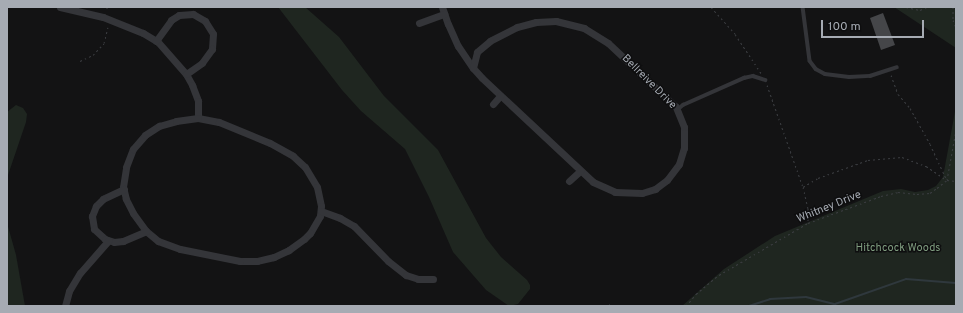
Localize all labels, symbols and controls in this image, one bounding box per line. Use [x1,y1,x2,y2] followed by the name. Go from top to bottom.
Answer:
[823,12,926,38] scale bar
[828,19,861,35] text: 100 m
[619,52,679,112] street label: Bellreive Drive
[795,188,863,226] street label: Whitney Drive
[855,241,941,255] park label: Hitchcock Woods

